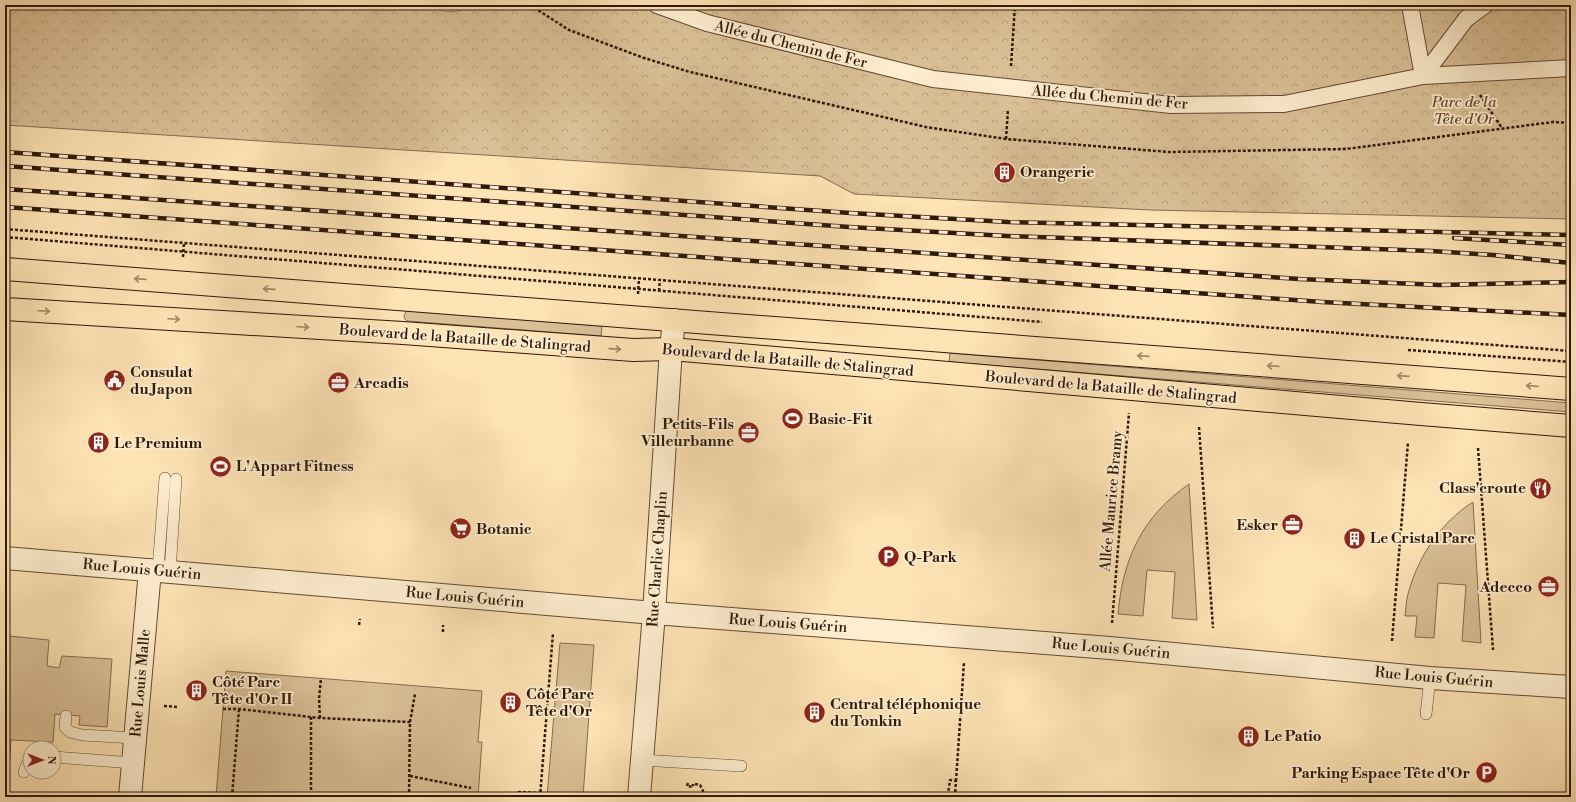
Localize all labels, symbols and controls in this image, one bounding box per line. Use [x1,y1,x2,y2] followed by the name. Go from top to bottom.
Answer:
[712,16,870,73] street label: Allée du Chemin de Fer
[1030,81,1189,114] street label: Allée du Chemin de Fer
[1431,93,1497,129] park label: Parc de la Tête d'Or
[992,159,1018,185] building icon: Orangerie
[1020,163,1094,182] place label: Orangerie
[134,275,147,282] one-way arrow
[263,285,276,292] one-way arrow
[37,308,50,315] one-way arrow
[167,316,180,323] one-way arrow
[337,320,592,357] street label: Boulevard de la Bataille de Stalingrad
[296,323,309,331] one-way arrow
[660,340,915,381] street label: Boulevard de la Bataille de Stalingrad
[608,345,621,352] one-way arrow
[1137,352,1150,359] one-way arrow
[1267,362,1280,369] one-way arrow
[130,363,193,399] place label: Consulat du Japon
[983,367,1238,408] street label: Boulevard de la Bataille de Stalingrad
[102,368,128,394] public building icon: Consulat du Japon
[325,370,351,396] office icon: Arcadis
[1396,372,1409,379] one-way arrow
[353,374,409,393] place label: Arcadis
[1526,383,1539,390] one-way arrow
[779,406,805,432] sports icon: Basic-Fit
[808,410,873,429] place label: Basic-Fit
[640,415,734,451] place label: Petits-Fils Villeurbanne
[736,420,762,446] office icon: Petits-Fils Villeurbanne
[1096,429,1127,573] street label: Allée Maurice Bramy
[85,430,111,456] building icon: Le Premium
[114,434,203,453] place label: Le Premium
[208,453,234,479] sports icon: L'Appart Fitness
[236,457,354,476] place label: L'Appart Fitness
[1528,475,1554,501] restaurant icon: Class'croute
[1439,479,1526,498] place label: Class'croute
[643,490,672,628] street label: Rue Charlie Chaplin
[1280,512,1306,538] office icon: Esker
[448,516,474,542] supermarket icon: Botanic
[1236,516,1278,535] place label: Esker
[476,520,532,539] place label: Botanic
[1341,525,1367,551] building icon: Le Cristal Parc
[1370,529,1475,548] place label: Le Cristal Parc
[876,544,902,570] parking icon: Q-Park
[904,548,958,567] place label: Q-Park
[82,555,202,584] street label: Rue Louis Guérin
[1535,574,1561,600] office icon: Adecco
[1479,578,1532,597] place label: Adecco
[405,583,525,612] street label: Rue Louis Guérin
[728,610,848,637] street label: Rue Louis Guérin
[126,628,155,738] street label: Rue Louis Malle
[1051,634,1171,663] street label: Rue Louis Guérin
[1374,663,1494,692] street label: Rue Louis Guérin
[212,673,292,709] place label: Côté Parc Tête d'Or II
[184,678,210,704] building icon: Côté Parc Tête d'Or II
[526,685,595,721] place label: Côté Parc Tête d'Or
[498,690,524,716] building icon: Côté Parc Tête d'Or
[830,695,981,731] place label: Central téléphonique du Tonkin
[802,700,828,726] building icon: Central téléphonique du Tonkin
[1235,723,1261,749] building icon: Le Patio
[1264,727,1322,746] place label: Le Patio
[22,740,62,780] north arrow
[44,756,58,765] text: N
[1473,760,1499,786] parking icon: Parking Espace Tête d'Or
[1292,764,1470,783] place label: Parking Espace Tête d'Or

